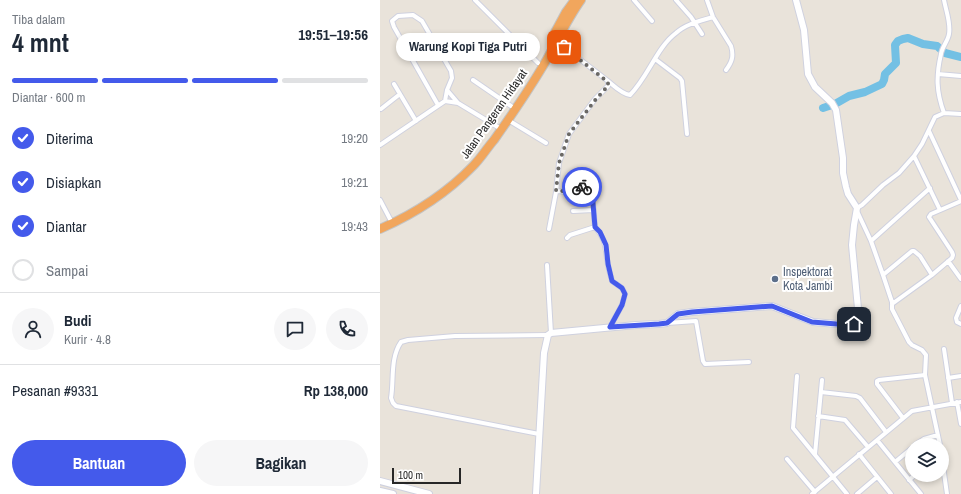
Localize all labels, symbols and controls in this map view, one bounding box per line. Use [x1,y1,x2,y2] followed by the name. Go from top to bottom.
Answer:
[12,11,65,28] text: Tiba dalam
[298,24,368,45] text: 19:51–19:56
[12,25,69,60] text: 4 mnt
[547,30,581,64] pin
[396,33,540,61] callout: Warung Kopi Tiga Putri
[553,36,575,58] icon: bag
[409,38,527,55] text: Warung Kopi Tiga Putri
[457,66,531,162] street label: Jalan Pangeran Hidayat
[12,89,85,106] text: Diantar · 600 m
[12,127,34,149] icon: check
[46,128,93,149] text: Diterima
[341,130,368,147] text: 19:20
[562,167,602,207] courier
[12,171,34,193] icon: check
[46,172,101,193] text: Disiapkan
[341,174,368,191] text: 19:21
[571,176,593,198] icon: bike
[12,215,34,237] icon: check
[46,216,86,237] text: Diantar
[341,218,368,235] text: 19:43
[46,260,88,281] text: Sampai
[783,264,833,294] place label: Inspektorat Kota Jambi
[770,274,780,284] marker: Inspektorat Kota Jambi
[837,307,871,341] pin
[12,308,54,350] button: person
[274,308,316,350] button: chat
[326,308,368,350] button: phone
[64,310,91,331] text: Budi
[843,313,865,335] icon: home
[64,331,111,348] text: Kurir · 4.8
[12,380,98,401] text: Pesanan #9331
[304,380,368,401] text: Rp 138,000
[905,438,949,482] map controls
[905,438,949,482] button: layers
[12,440,186,486] button: Bantuan
[194,440,368,486] button: Bagikan
[392,466,461,485] scale bar
[398,468,423,482] text: 100 m

